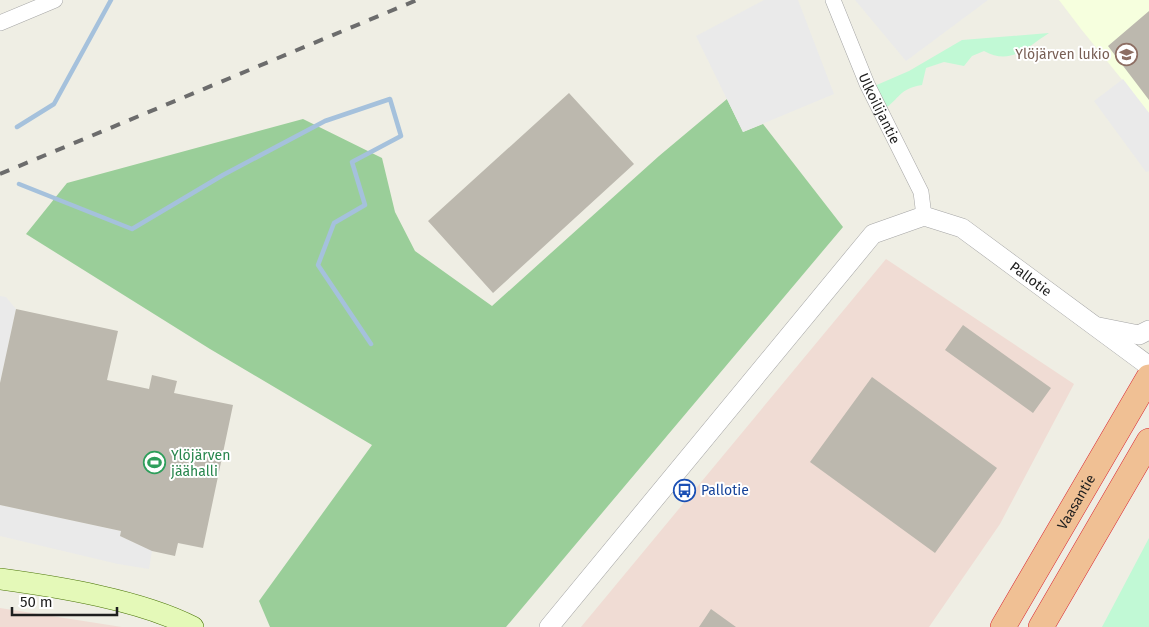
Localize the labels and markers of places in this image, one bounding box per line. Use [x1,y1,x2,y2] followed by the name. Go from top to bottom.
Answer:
[1114,42,1138,66] school or university icon: Ylöjärven lukio
[1015,46,1110,63] place label: Ylöjärven lukio
[170,447,230,480] place label: Ylöjärven jäähalli
[143,451,167,475] sports icon: Ylöjärven jäähalli
[673,478,697,502] bus stop icon: Pallotie
[701,482,749,499] place label: Pallotie

